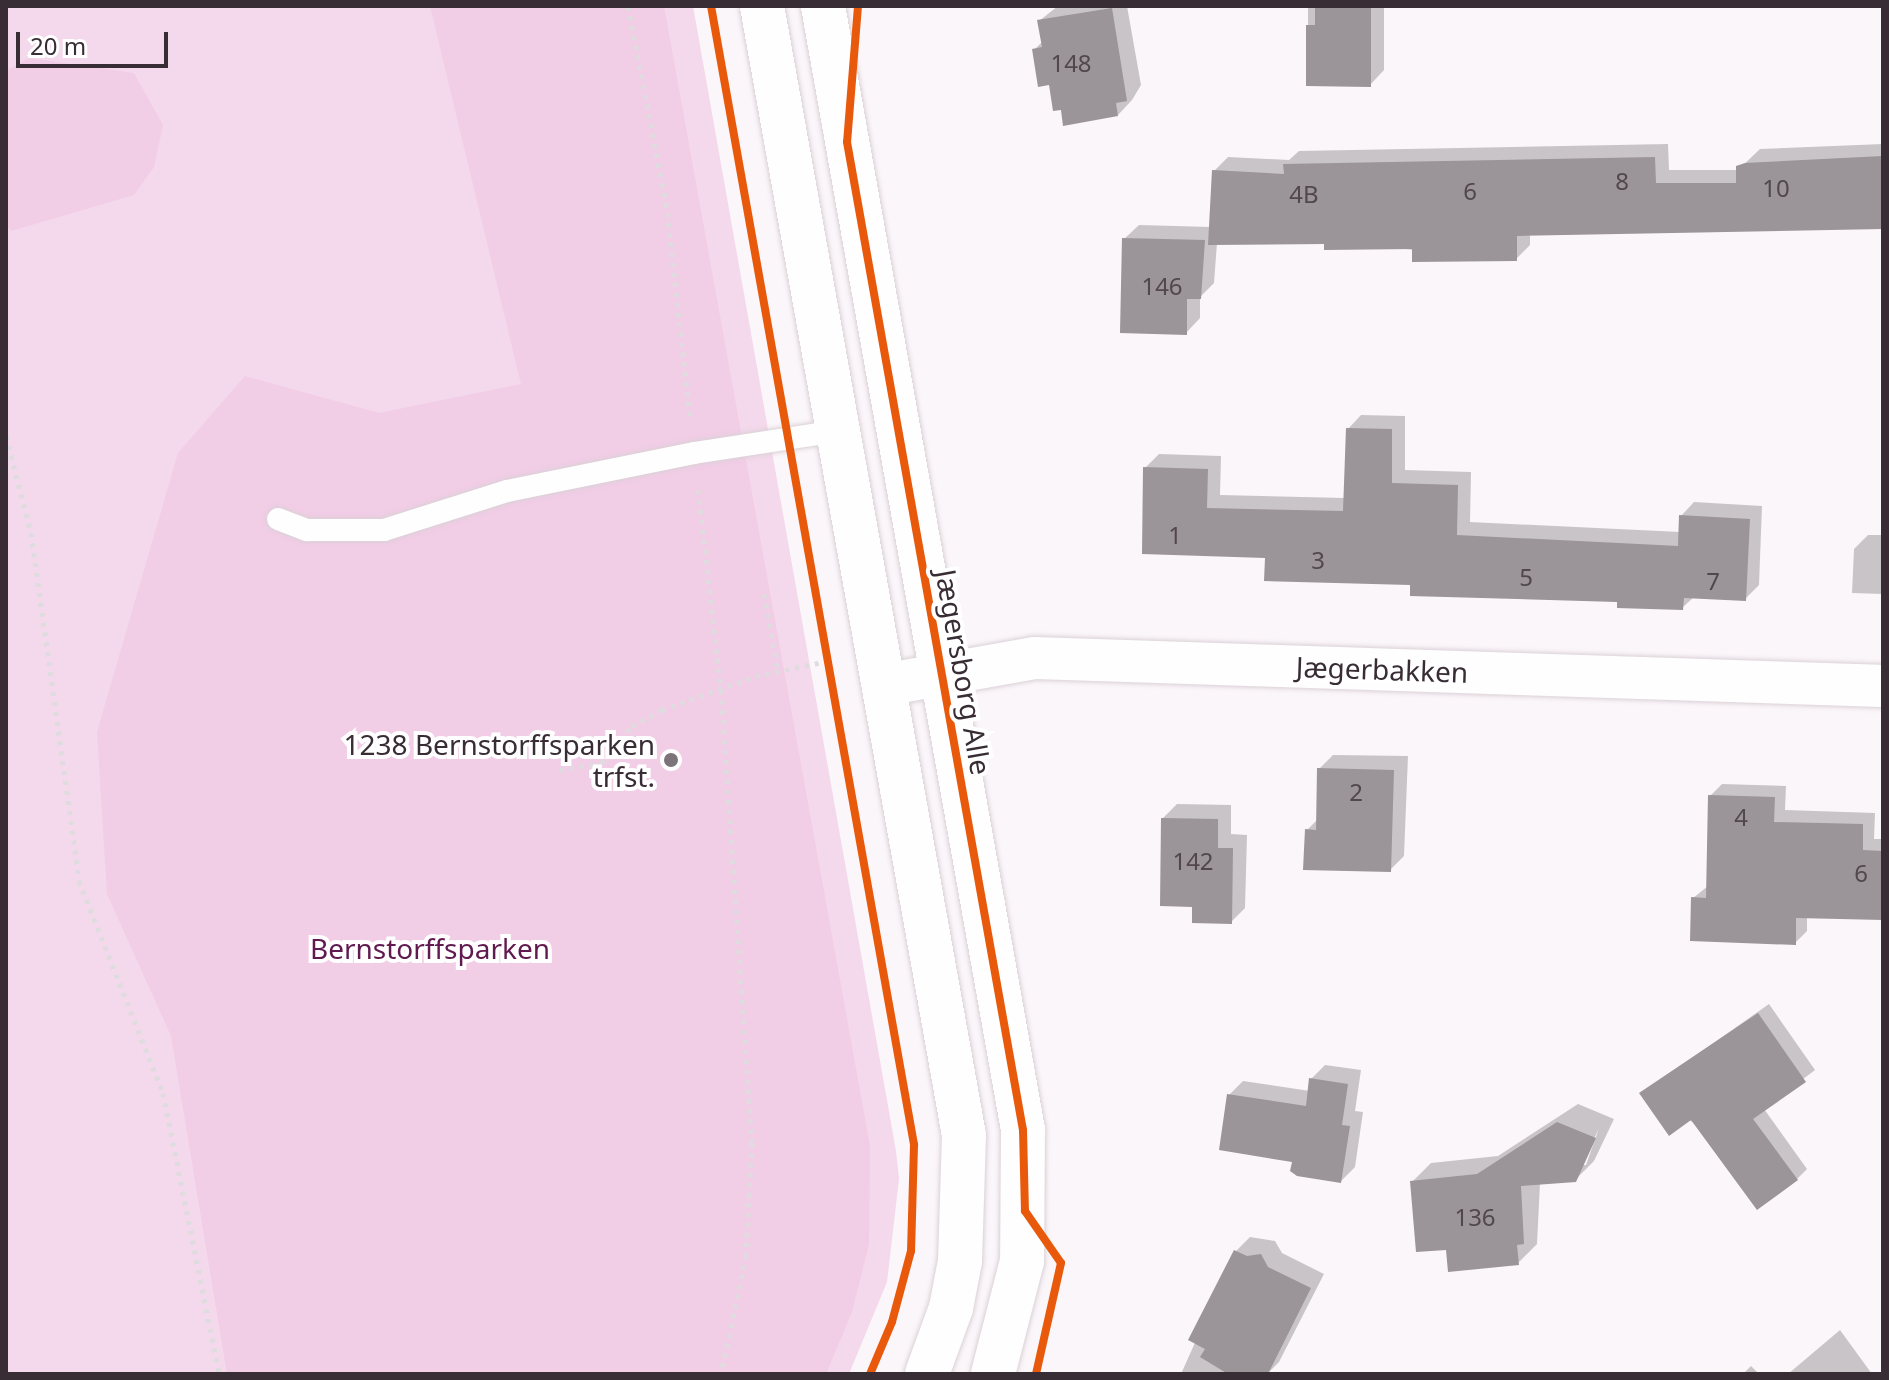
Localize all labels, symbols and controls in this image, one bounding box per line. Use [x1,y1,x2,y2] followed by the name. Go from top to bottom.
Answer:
[20,16,172,66] scale bar
[30,29,86,62] text: 20 m
[1050,49,1092,77] house number: 148
[1615,167,1629,195] house number: 8
[1762,174,1790,202] house number: 10
[1463,177,1477,205] house number: 6
[1289,180,1319,208] house number: 4B
[1141,272,1183,300] house number: 146
[1168,521,1182,549] house number: 1
[1311,546,1325,574] house number: 3
[1519,563,1533,591] house number: 5
[929,567,999,777] street label: Jægersborg Alle
[1706,567,1720,595] house number: 7
[1295,649,1469,689] street label: Jægerbakken
[344,727,655,793] place label: 1238 Bernstorffsparken trfst.
[662,751,680,769] marker: 1238 Bernstorffsparken trfst.
[1349,778,1363,806] house number: 2
[1734,803,1748,831] house number: 4
[1172,847,1214,875] house number: 142
[1854,859,1868,887] house number: 6
[310,931,550,965] park label: Bernstorffsparken
[1454,1203,1496,1231] house number: 136

